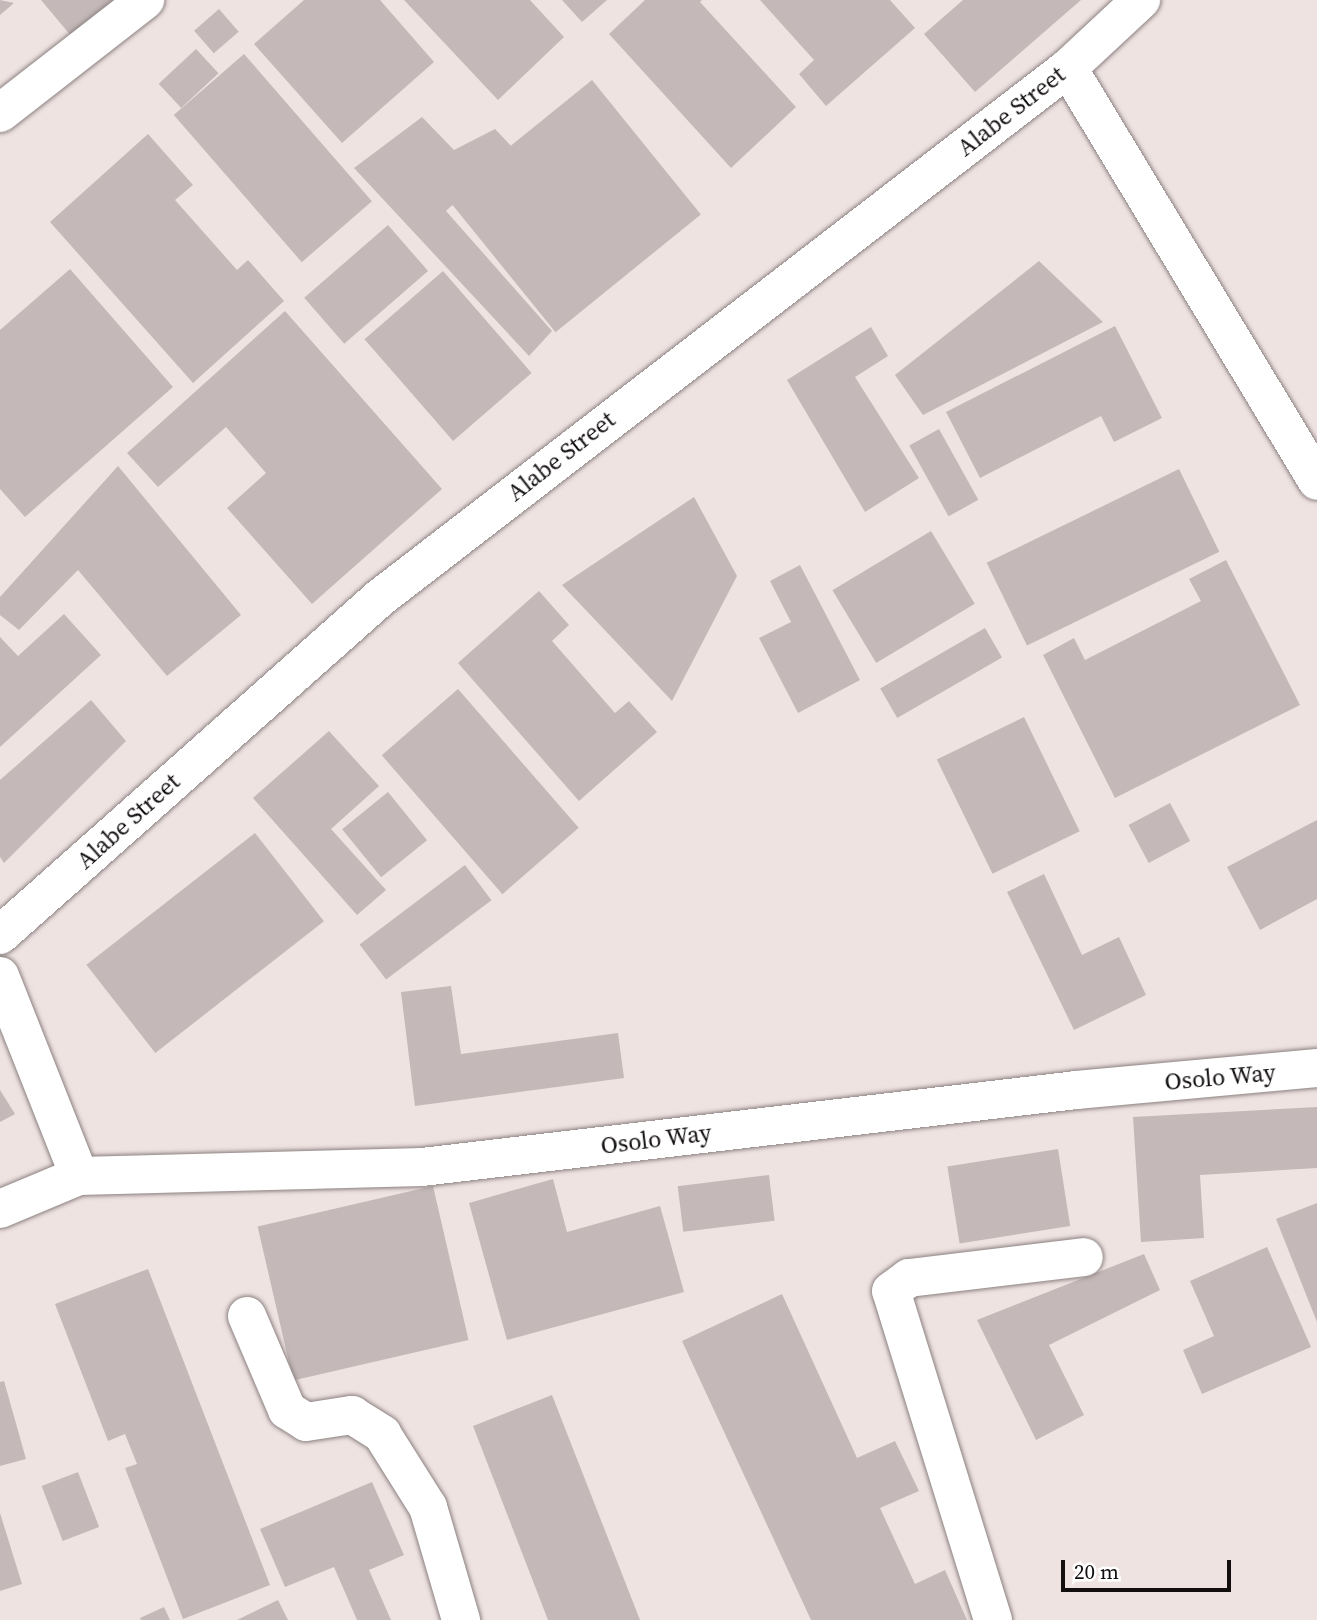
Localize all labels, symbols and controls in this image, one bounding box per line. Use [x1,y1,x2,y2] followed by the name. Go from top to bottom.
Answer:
[951,60,1071,162] street label: Alabe Street
[501,405,621,507] street label: Alabe Street
[71,767,185,875] street label: Alabe Street
[1163,1058,1277,1096] street label: Osolo Way
[599,1118,713,1160] street label: Osolo Way
[1065,1546,1235,1590] scale bar
[1074,1557,1119,1586] text: 20 m

